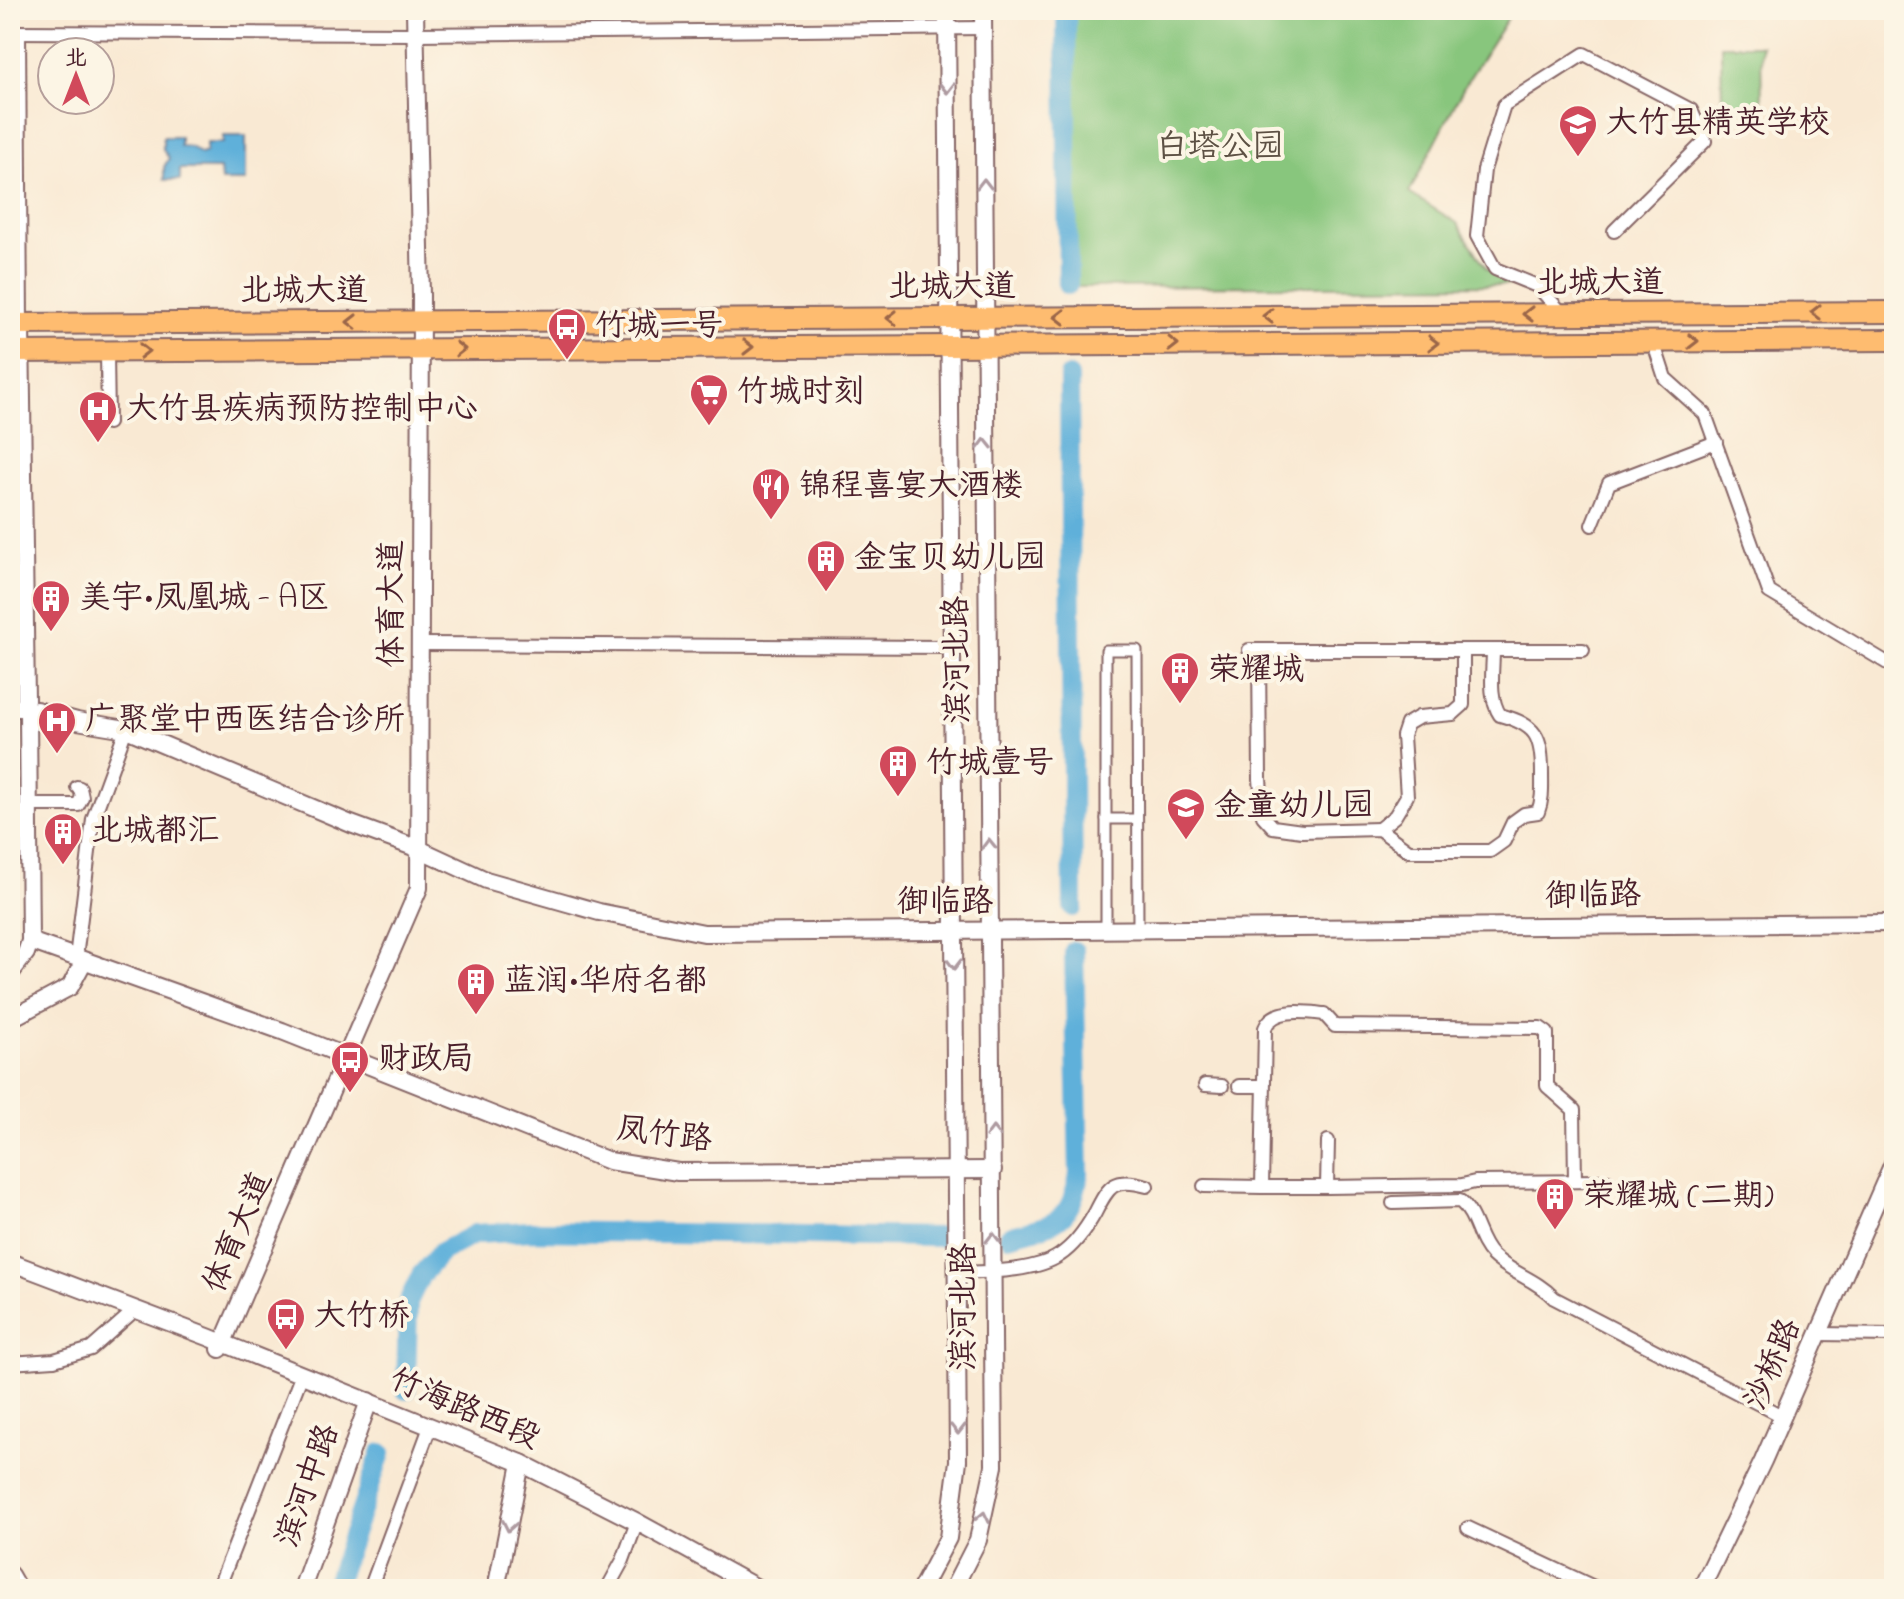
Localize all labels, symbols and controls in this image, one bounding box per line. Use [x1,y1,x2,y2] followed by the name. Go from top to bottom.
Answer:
[36,36,116,116] north arrow
[65,43,87,75] text: 北
[939,82,956,95] one-way arrow
[1606,101,1830,148] place label: 大竹县精英学校
[1557,103,1599,158] school or university icon: 大竹县精英学校
[1156,125,1284,172] park label: 白塔公园
[975,177,993,190] one-way arrow
[1536,261,1664,308] street label: 北城大道
[888,265,1016,312] street label: 北城大道
[240,269,368,316] street label: 北城大道
[1809,303,1822,321] one-way arrow
[595,304,723,351] place label: 竹城一号
[1521,305,1534,323] one-way arrow
[546,306,588,361] bus stop icon: 竹城一号
[1261,307,1274,325] one-way arrow
[1053,308,1066,326] one-way arrow
[885,309,898,327] one-way arrow
[345,313,358,331] one-way arrow
[1687,332,1700,350] one-way arrow
[1427,334,1440,352] one-way arrow
[1167,336,1180,353] one-way arrow
[742,338,755,356] one-way arrow
[454,340,467,358] one-way arrow
[138,342,151,360] one-way arrow
[737,370,865,417] place label: 竹城时刻
[688,372,730,427] supermarket icon: 竹城时刻
[126,387,478,434] place label: 大竹县疾病预防控制中心
[77,389,119,444] hospital icon: 大竹县疾病预防控制中心
[976,437,994,450] one-way arrow
[799,464,1023,511] place label: 锦程喜宴大酒楼
[750,466,792,521] restaurant icon: 锦程喜宴大酒楼
[854,536,1046,583] place label: 金宝贝幼儿园
[805,538,847,593] building icon: 金宝贝幼儿园
[370,540,417,668] street label: 体育大道
[79,576,330,623] place label: 美宇•凤凰城 - A区
[30,578,72,633] building icon: 美宇•凤凰城 - A区
[934,596,984,724] street label: 滨河北路
[1208,648,1304,695] place label: 荣耀城
[1159,650,1201,705] building icon: 荣耀城
[85,698,405,745] place label: 广聚堂中西医结合诊所
[36,700,78,755] hospital icon: 广聚堂中西医结合诊所
[926,741,1054,788] place label: 竹城壹号
[877,743,919,798] building icon: 竹城壹号
[1214,784,1374,831] place label: 金童幼儿园
[1165,786,1207,841] school or university icon: 金童幼儿园
[91,809,219,856] place label: 北城都汇
[42,811,84,866] building icon: 北城都汇
[980,837,998,850] one-way arrow
[1545,873,1641,921] street label: 御临路
[897,880,993,927] street label: 御临路
[945,958,963,971] one-way arrow
[504,959,707,1006] place label: 蓝润•华府名都
[455,961,497,1016] building icon: 蓝润•华府名都
[378,1037,474,1084] place label: 财政局
[329,1039,371,1094] bus stop icon: 财政局
[613,1107,715,1165] street label: 凤竹路
[984,1125,1001,1138] one-way arrow
[192,1165,286,1301] street label: 体育大道
[1583,1174,1774,1221] place label: 荣耀城 (二期)
[1534,1176,1576,1231] building icon: 荣耀城 (二期)
[984,1231,1002,1244] one-way arrow
[942,1243,989,1371] street label: 滨河北路
[314,1294,410,1341] place label: 大竹桥
[265,1296,307,1351] bus stop icon: 大竹桥
[1734,1312,1814,1418] street label: 沙桥路
[381,1357,547,1463] street label: 竹海路西段
[265,1418,353,1554] street label: 滨河中路
[949,1423,967,1436] one-way arrow
[974,1511,991,1525] one-way arrow
[501,1519,518,1533] one-way arrow

